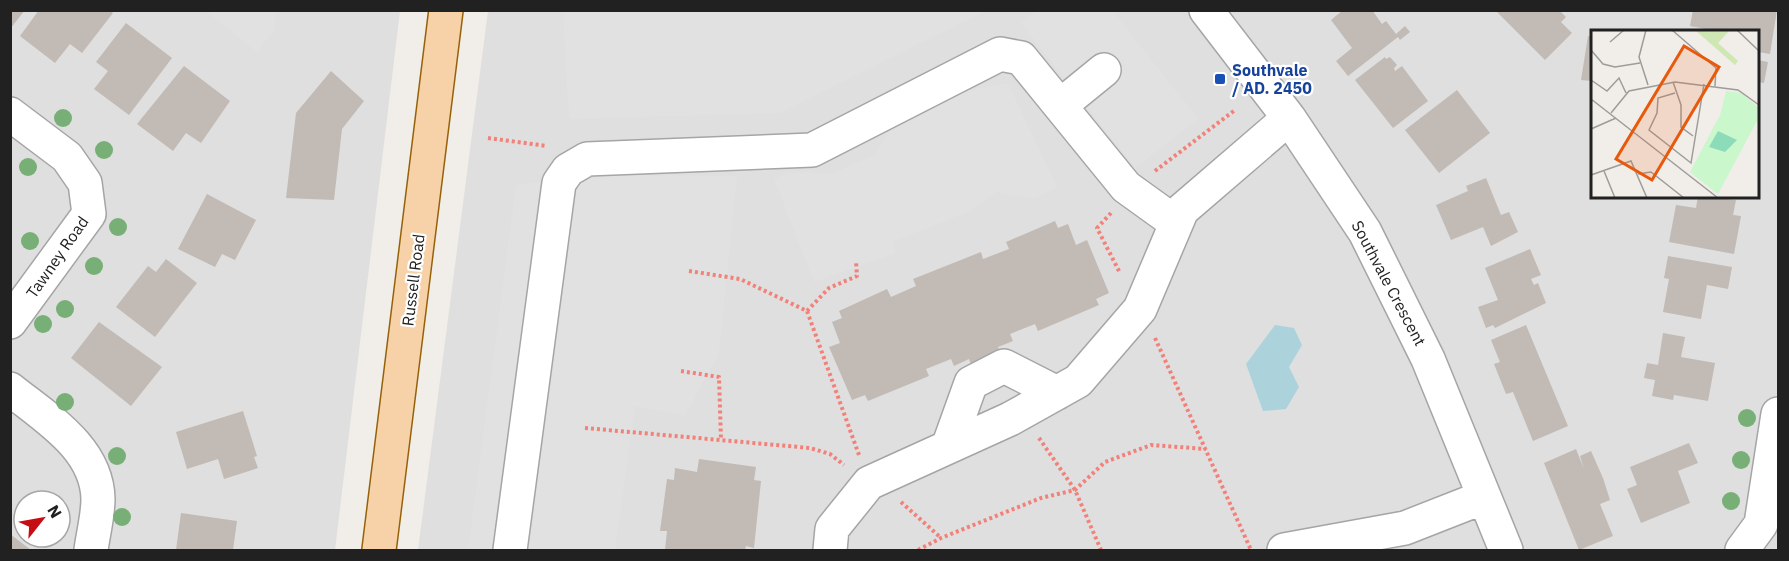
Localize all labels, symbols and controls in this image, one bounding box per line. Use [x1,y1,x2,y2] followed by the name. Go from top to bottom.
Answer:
[1591,30,1759,198] inset map
[1232,60,1312,98] place label: Southvale / AD. 2450
[1213,72,1227,86] marker: Southvale / AD. 2450
[22,212,92,302] street label: Tawney Road
[1348,217,1430,349] street label: Southvale Crescent
[397,233,429,327] street label: Russell Road
[12,489,72,549] north arrow
[43,501,66,521] text: N

